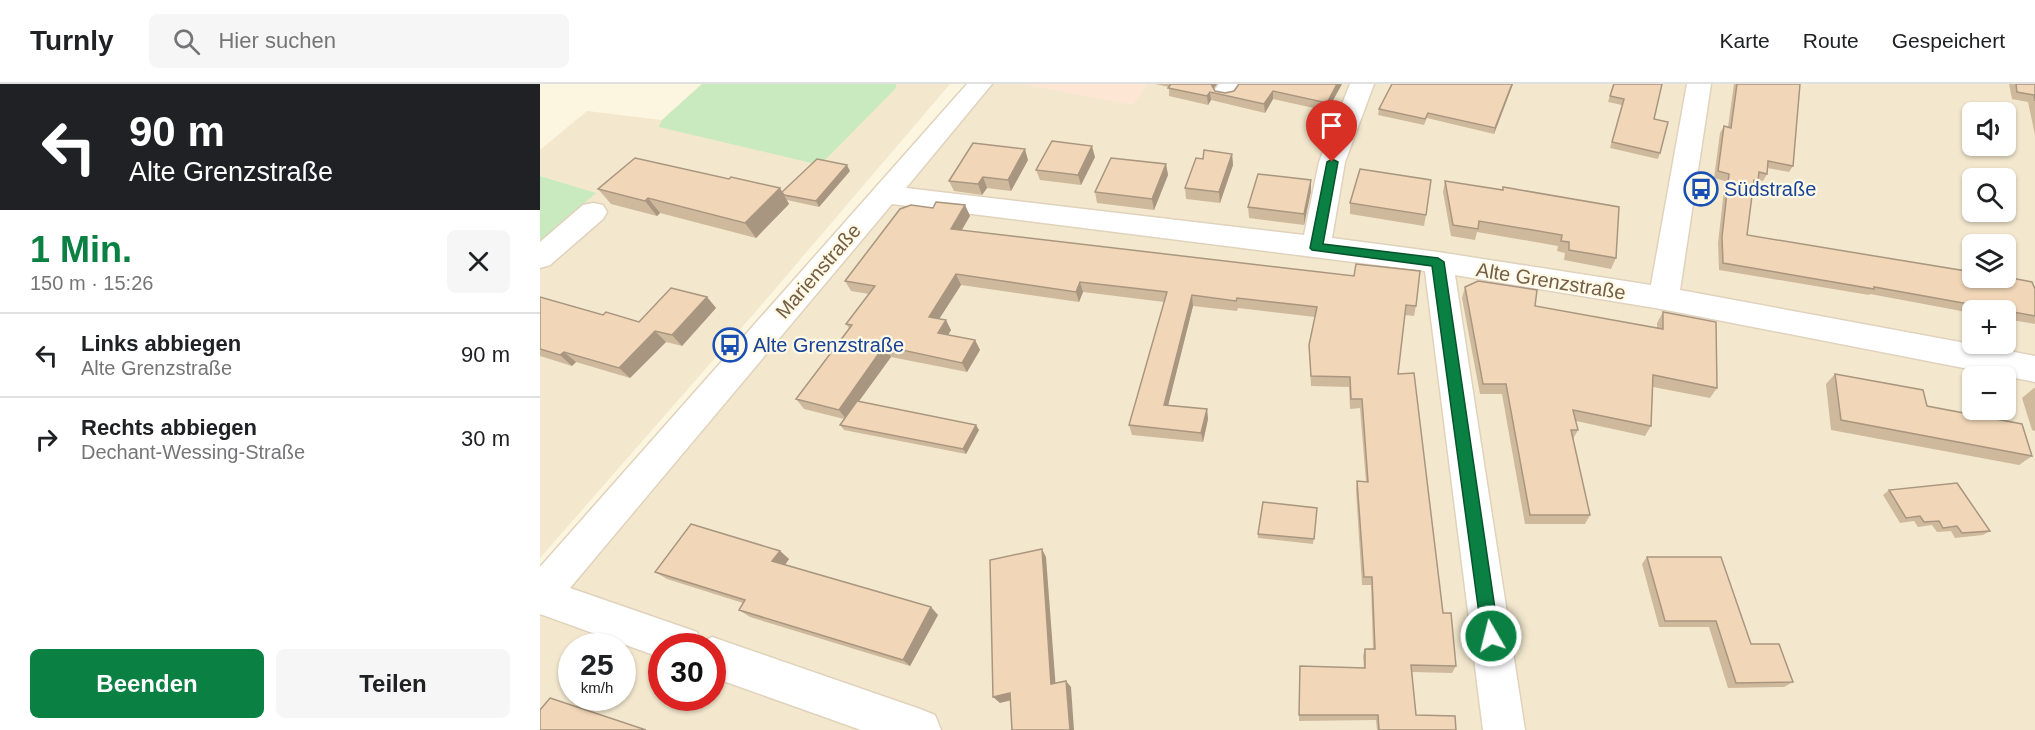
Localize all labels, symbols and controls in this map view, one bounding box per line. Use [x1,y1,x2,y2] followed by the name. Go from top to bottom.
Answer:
[149,14,569,68] search box
[30,25,113,56] text: Turnly
[170,25,203,58] icon: search
[218,28,336,53] text: Hier suchen
[1720,29,1770,52] text: Karte
[1803,29,1859,52] text: Route
[1892,29,2005,52] text: Gespeichert
[1306,100,1357,162] pin
[1962,102,2016,420] map controls
[1962,102,2016,156] button: sound
[30,108,108,186] icon: left
[129,108,225,155] text: 90 m
[1315,109,1348,142] icon: arrive
[129,157,333,187] text: Alte Grenzstraße
[1962,168,2016,222] button: search
[1683,171,1719,207] bus stop icon: Südstraße
[1724,178,1816,200] place label: Südstraße
[771,219,865,323] street label: Marienstraße
[30,229,132,270] text: 1 Min.
[447,230,510,293] button: close
[1962,234,2016,288] button: layers
[1475,258,1627,304] street label: Alte Grenzstraße
[30,272,153,294] text: 150 m · 15:26
[1962,300,2016,354] button: +
[712,327,748,363] bus stop icon: Alte Grenzstraße
[81,331,241,356] text: Links abbiegen
[753,334,904,356] place label: Alte Grenzstraße
[30,339,63,372] icon: left
[461,342,510,367] text: 90 m
[81,357,232,379] text: Alte Grenzstraße
[1962,366,2016,420] button: −
[81,415,257,440] text: Rechts abbiegen
[30,423,63,456] icon: right
[461,426,510,451] text: 30 m
[81,441,305,463] text: Dechant-Wessing-Straße
[1459,604,1523,668] position arrow
[648,633,726,711] speed limit sign: 30
[580,648,614,681] text: 25
[30,649,264,718] button: Beenden
[276,649,510,718] button: Teilen
[581,679,613,696] text: km/h

